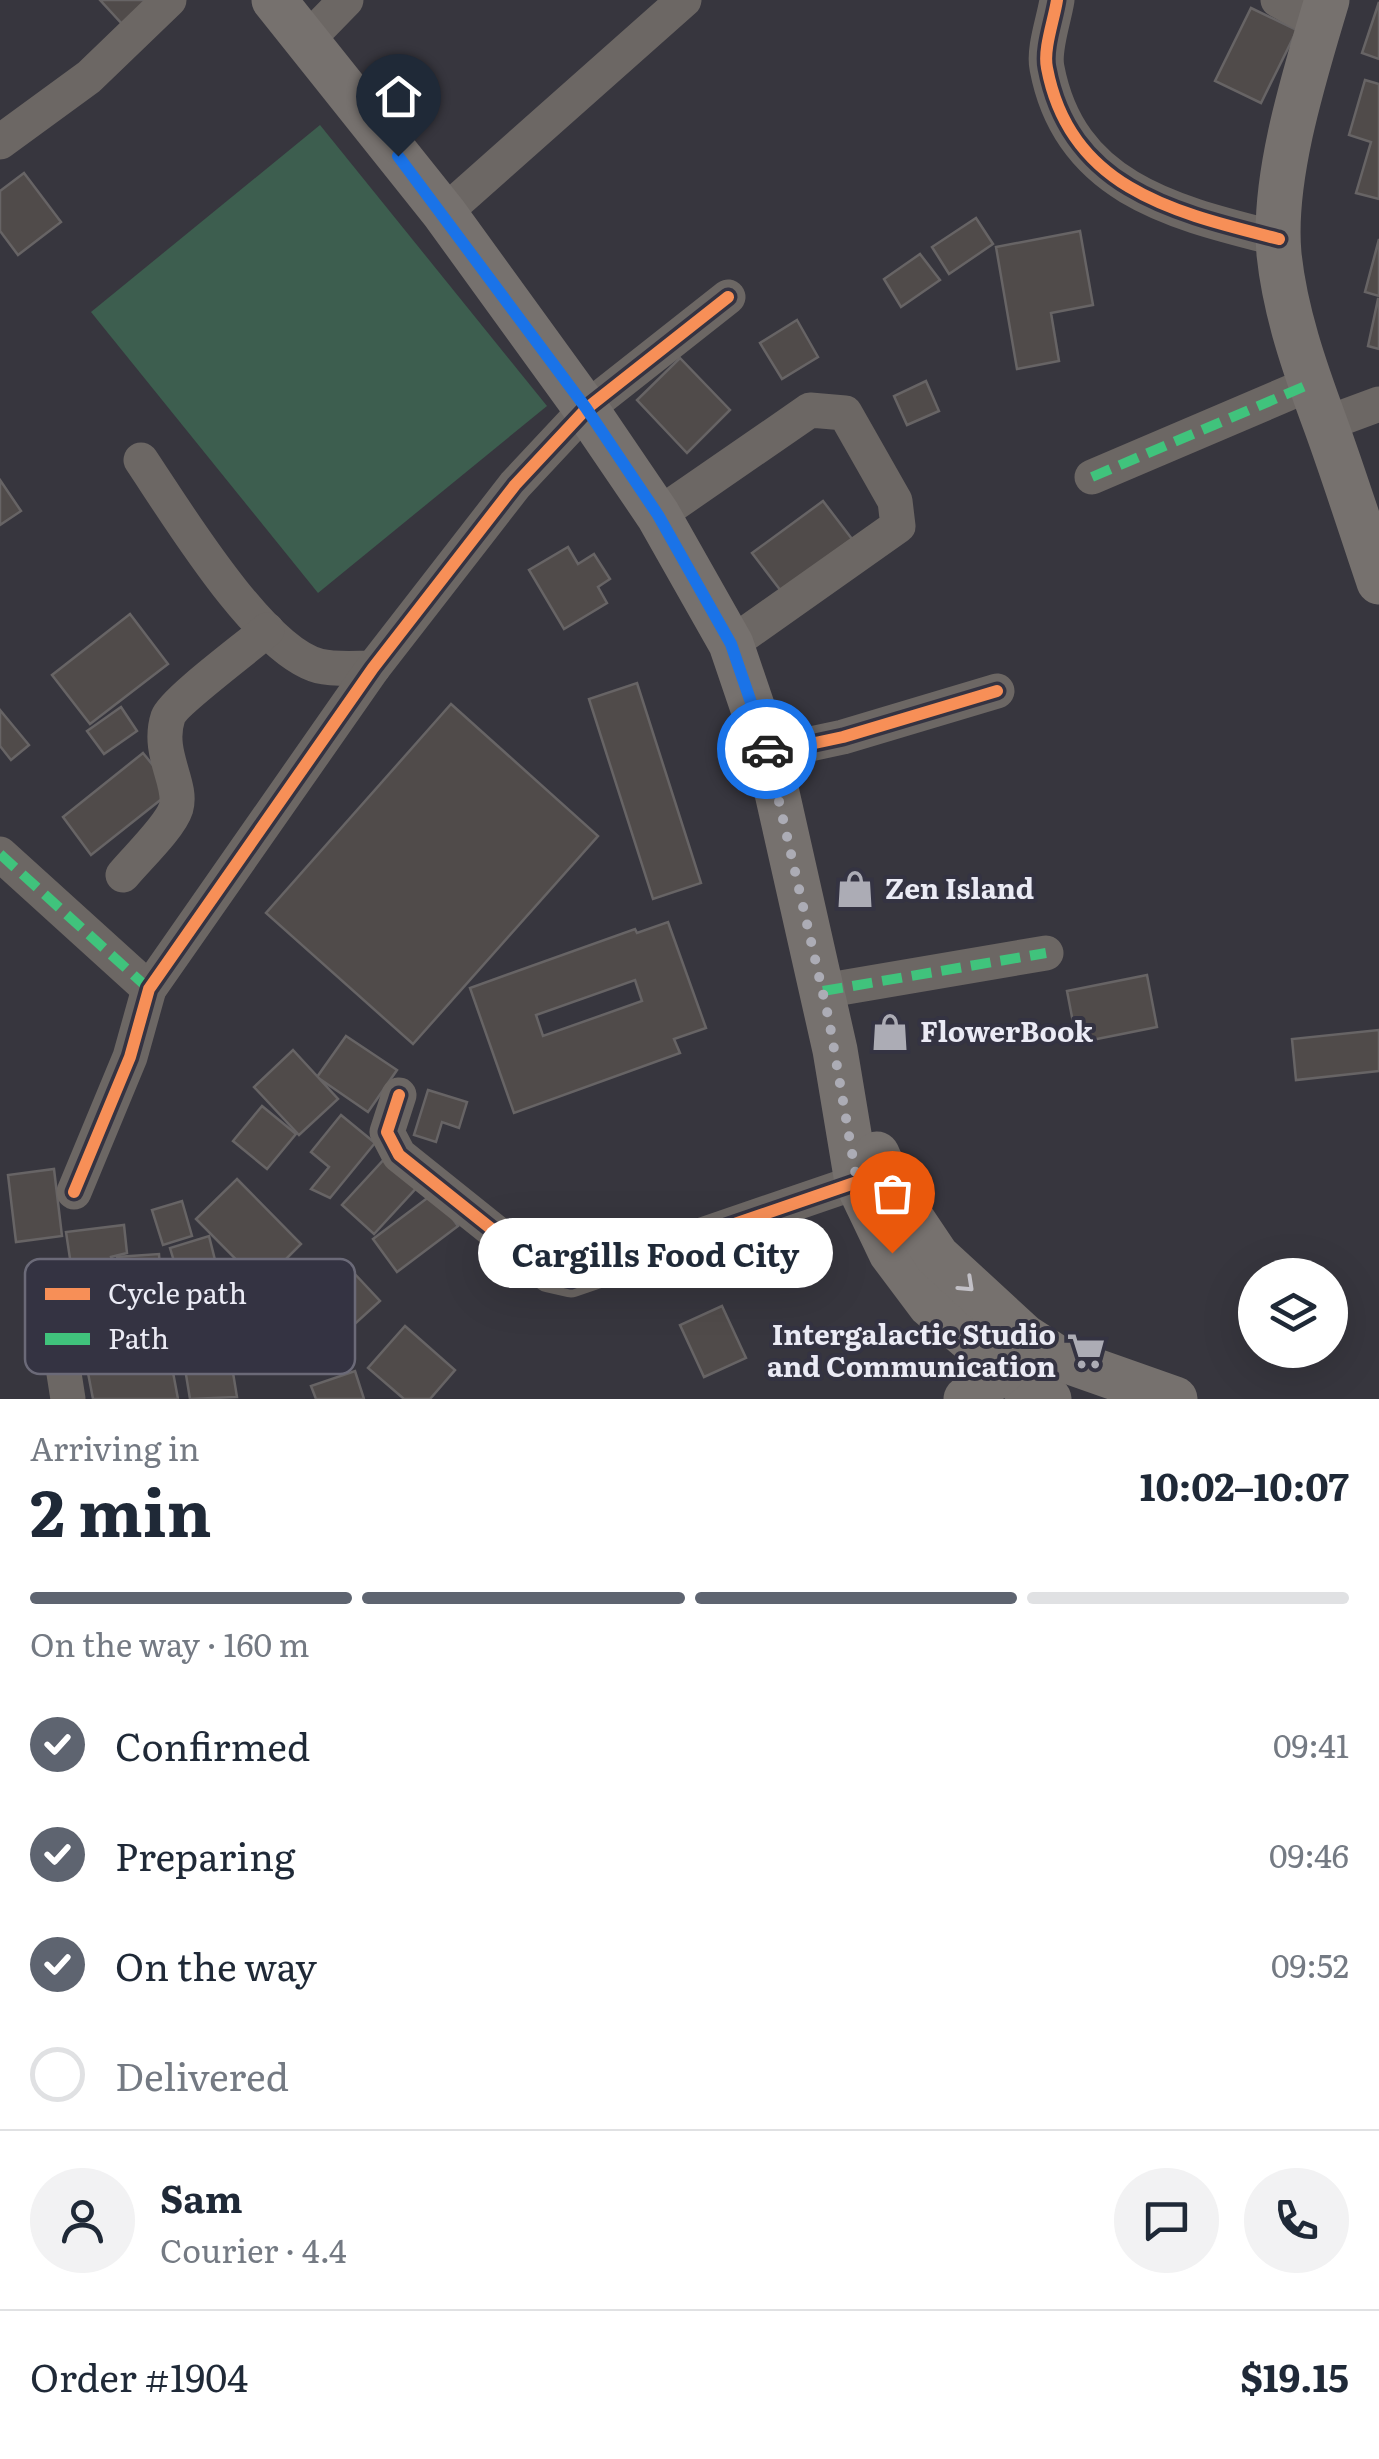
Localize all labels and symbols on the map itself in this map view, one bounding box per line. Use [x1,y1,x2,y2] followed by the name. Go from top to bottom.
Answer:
[356,54,441,157] pin
[717,699,817,799] courier
[885,866,1034,908] place label: Zen Island
[834,868,876,910] shop icon: Zen Island
[920,1009,1093,1051] place label: FlowerBook
[869,1011,911,1053] shop icon: FlowerBook
[850,1151,935,1254] pin
[477,1218,832,1288] callout: Cargills Food City
[25,1259,355,1374] legend
[108,1271,247,1313] text: Cycle path
[955,1273,974,1291] one-way arrow
[767,1312,1056,1386] place label: Intergalactic Studio and Communication
[108,1316,169,1358] text: Path
[1065,1330,1107,1372] supermarket icon: Intergalactic Studio and Communication

